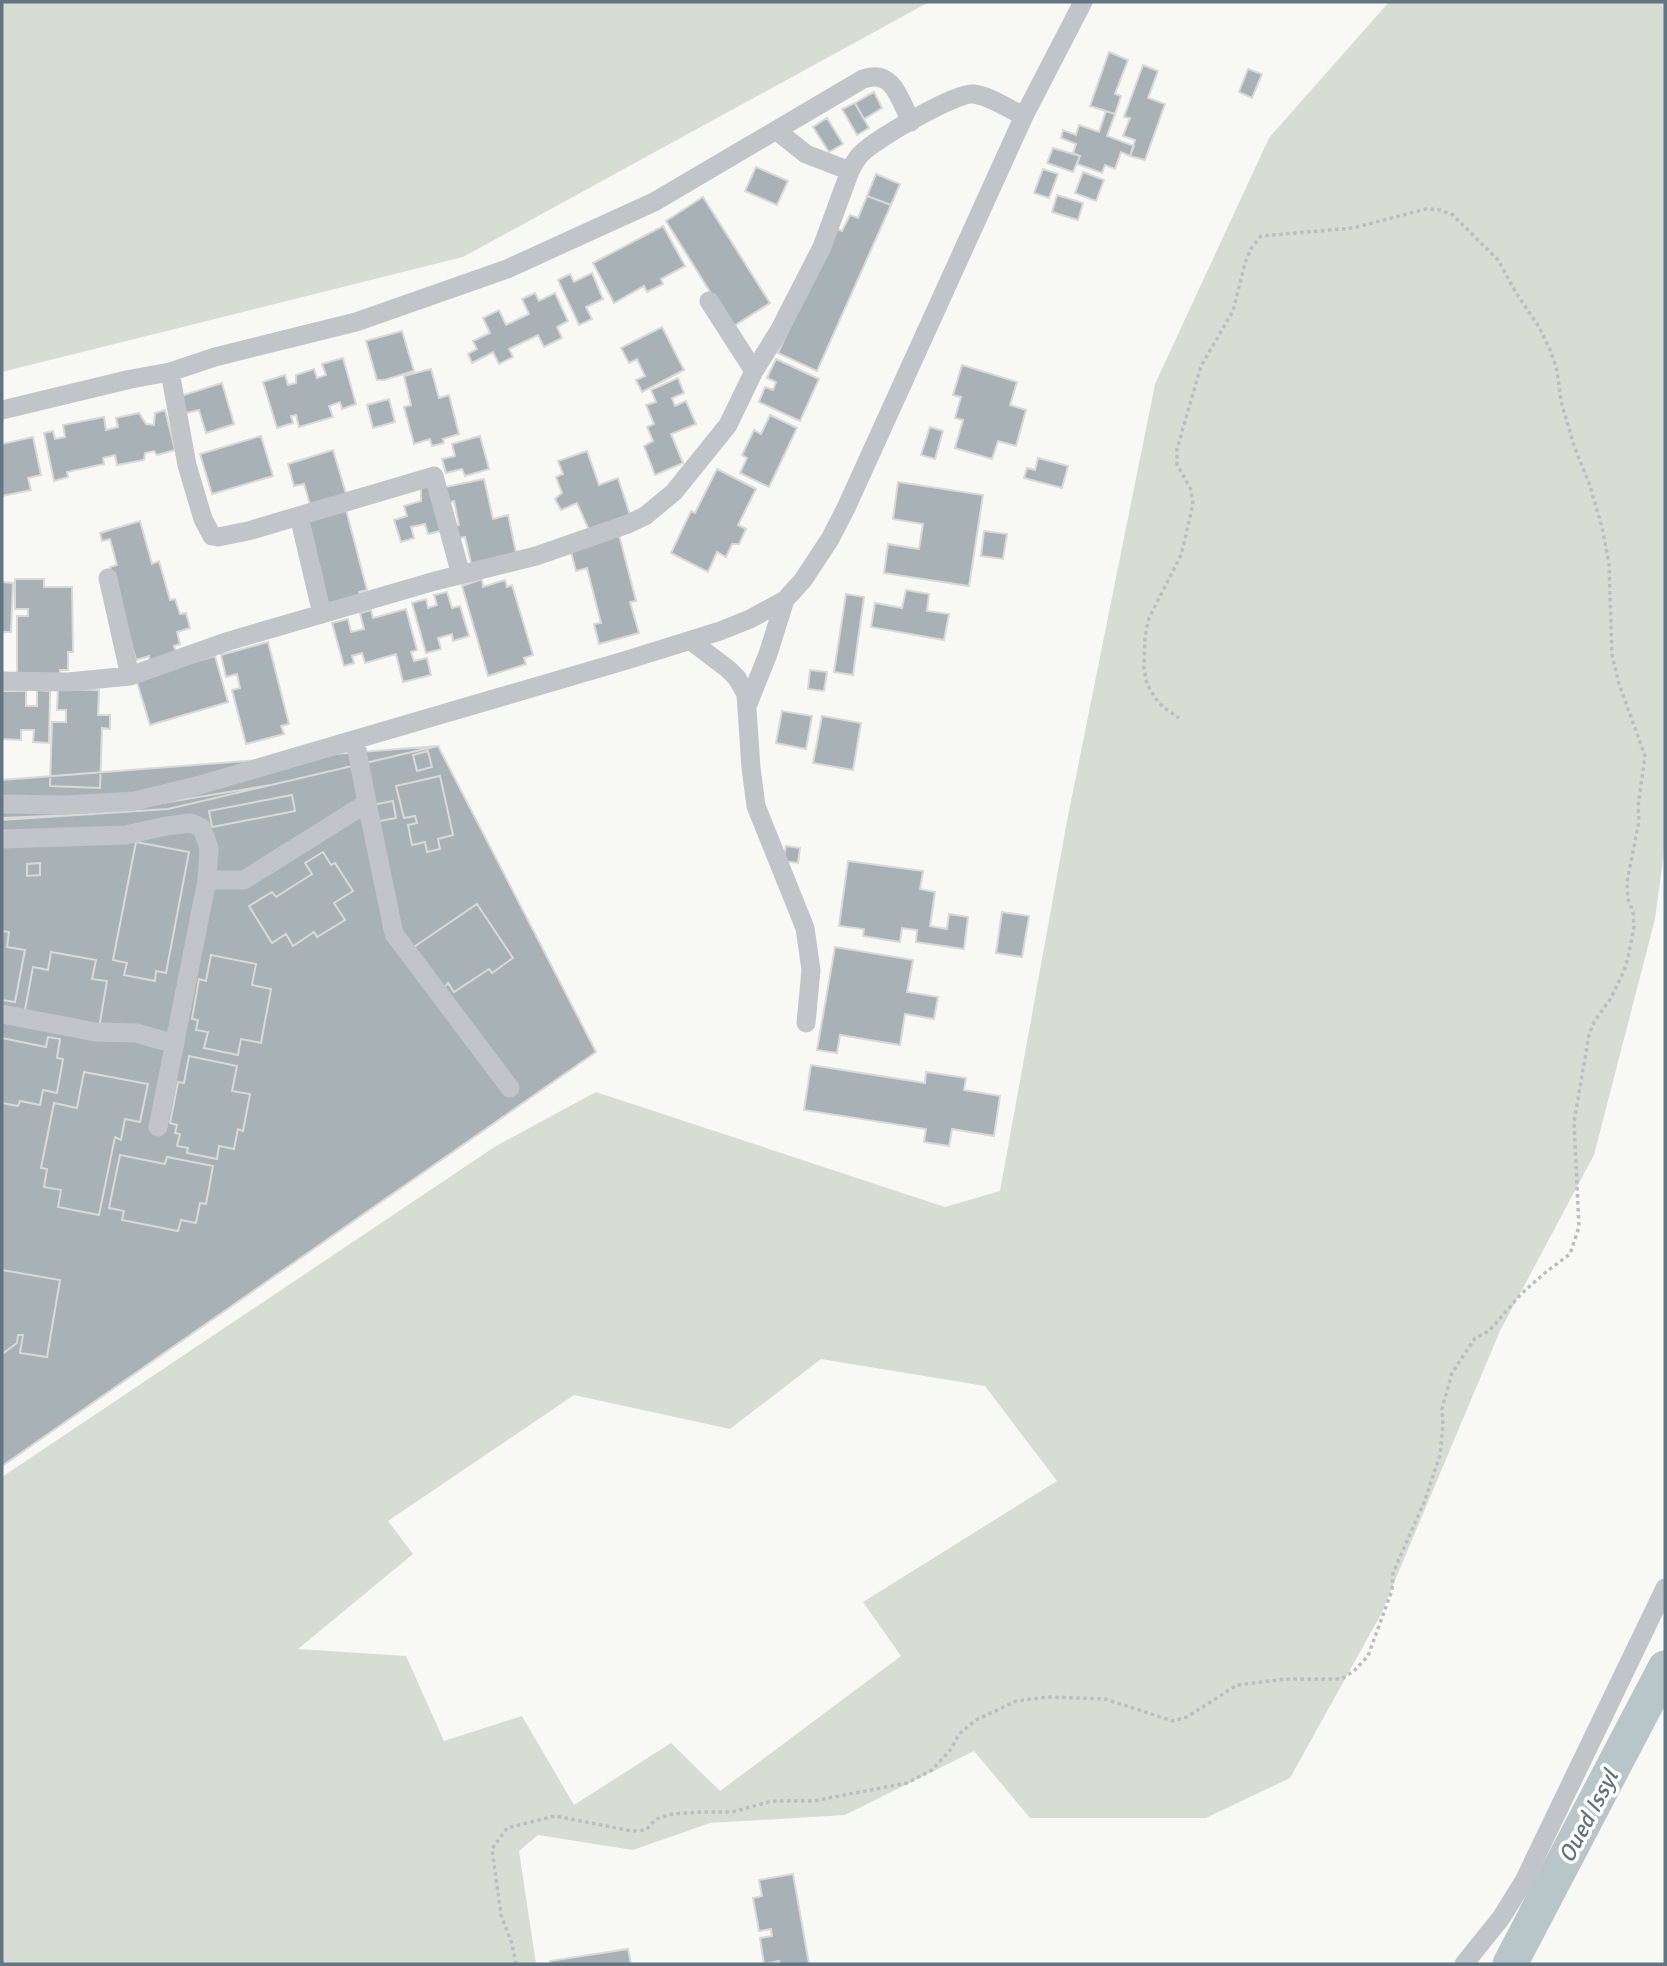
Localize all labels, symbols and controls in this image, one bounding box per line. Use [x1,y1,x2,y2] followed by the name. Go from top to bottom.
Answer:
[1552,1763,1626,1868] water label: Oued Issyl

